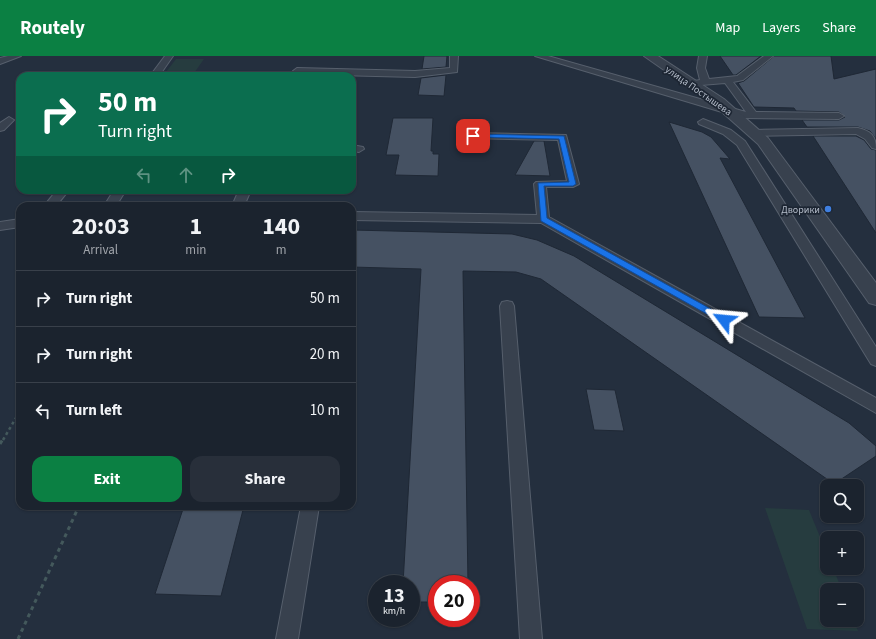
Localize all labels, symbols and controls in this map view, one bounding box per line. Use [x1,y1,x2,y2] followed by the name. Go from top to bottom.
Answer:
[20,15,85,42] text: Routely
[715,18,740,38] text: Map
[762,18,800,38] text: Layers
[822,18,856,38] text: Share
[662,63,735,119] street label: улица Постышева
[98,82,157,122] text: 50 m
[32,88,84,140] icon: right
[98,119,172,144] text: Turn right
[456,119,490,153] pin
[462,125,484,147] icon: arrive
[133,164,155,186] icon: left
[175,164,197,186] icon: ahead
[217,164,239,186] icon: right
[781,203,820,217] place label: Дворики
[823,204,833,214] marker: Дворики
[72,209,130,244] text: 20:03
[190,209,202,244] text: 1
[262,209,300,244] text: 140
[83,241,118,259] text: Arrival
[185,241,206,259] text: min
[276,241,287,259] text: m
[32,288,54,310] icon: right
[66,288,132,309] text: Turn right
[310,288,340,309] text: 50 m
[703,299,745,341] position arrow
[32,344,54,366] icon: right
[66,344,132,365] text: Turn right
[310,344,340,365] text: 20 m
[32,400,54,422] icon: left
[66,400,122,421] text: Turn left
[310,400,340,421] text: 10 m
[32,456,182,502] button: Exit
[190,456,340,502] button: Share
[820,479,864,627] map controls
[820,479,864,523] button: search
[820,531,864,575] button: +
[428,575,480,627] speed limit sign: 20
[383,582,405,610] text: 13
[820,583,864,627] button: −
[383,604,405,618] text: km/h

